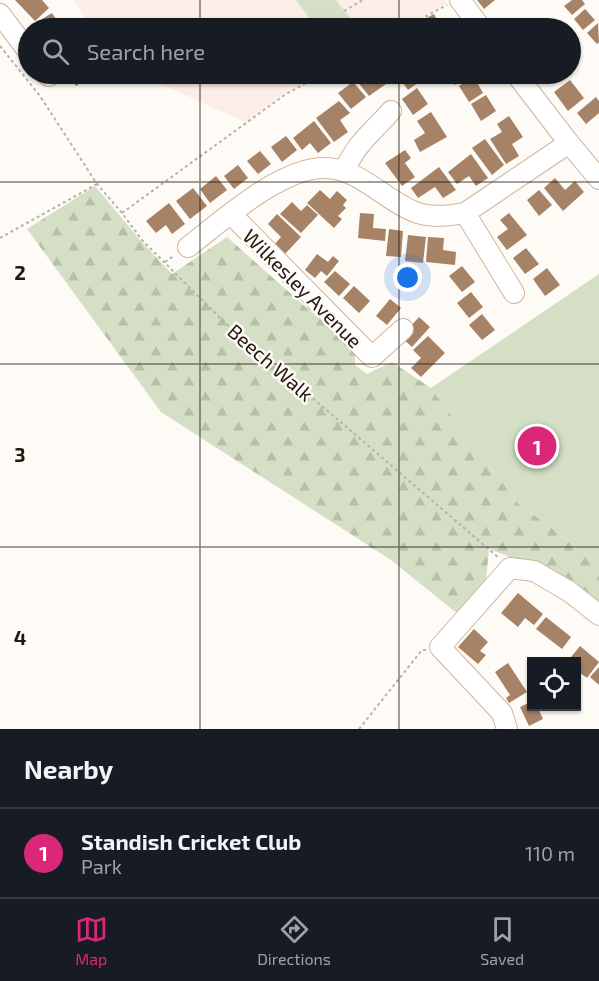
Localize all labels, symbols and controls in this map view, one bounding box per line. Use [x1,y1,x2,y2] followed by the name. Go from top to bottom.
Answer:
[18,18,581,84] search box
[39,35,72,68] icon: search
[87,38,205,64] text: Search here
[239,224,367,352] street label: Wilkesley Avenue
[14,260,26,284] text: 2
[393,263,422,292] your location
[223,318,319,406] street label: Beech Walk
[518,424,556,468] pin: 1
[14,442,26,466] text: 3
[14,625,27,649] text: 4
[527,657,581,711] map controls
[527,657,581,711] button: locate
[24,753,113,784] text: Nearby
[81,828,301,854] text: Standish Cricket Club
[39,841,48,865] text: 1
[525,841,575,865] text: 110 m
[81,854,122,878] text: Park
[75,913,108,968] tab: Map
[257,913,331,968] tab: Directions
[480,913,524,968] tab: Saved

